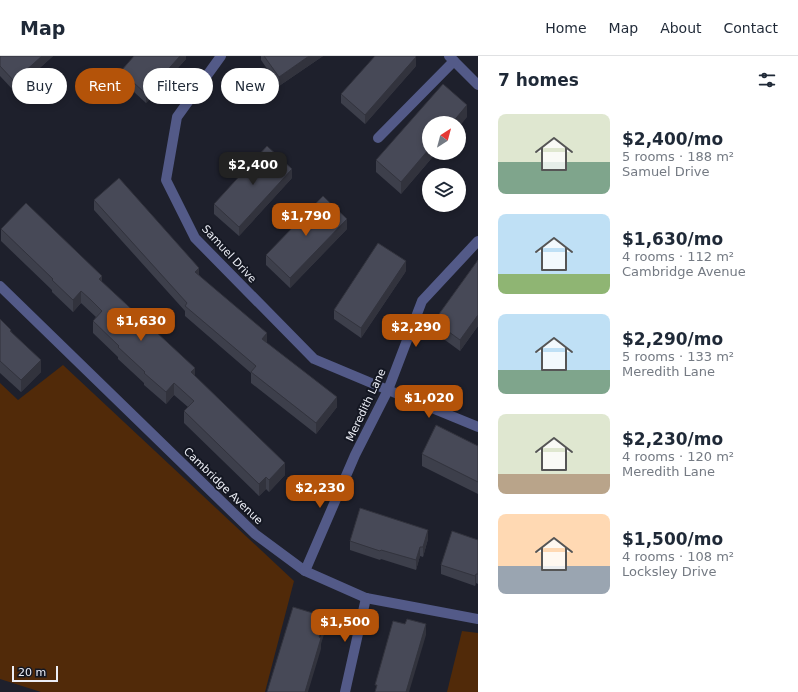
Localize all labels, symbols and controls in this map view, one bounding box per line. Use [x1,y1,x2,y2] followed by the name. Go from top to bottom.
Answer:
[20,17,65,39] text: Map
[545,20,587,36] text: Home
[609,20,638,36] text: Map
[660,20,702,36] text: About
[724,20,778,36] text: Contact
[12,68,67,104] chip: Buy
[75,68,135,104] chip: Rent
[143,68,213,104] chip: Filters
[221,68,279,104] chip: New
[756,69,778,91] icon: filters
[498,70,579,90] text: 7 homes
[422,116,466,160] north arrow
[422,116,466,212] map controls
[622,129,723,149] text: $2,400/mo
[530,130,578,178] icon: home
[622,149,734,164] text: 5 rooms · 188 m²
[220,152,286,186] pin: $2,400
[228,157,278,172] text: $2,400
[622,164,710,179] text: Samuel Drive
[422,168,466,212] button: layers
[273,203,339,237] pin: $1,790
[281,208,331,223] text: $1,790
[199,222,259,286] street label: Samuel Drive
[622,229,723,249] text: $1,630/mo
[530,230,578,278] icon: home
[622,249,734,264] text: 4 rooms · 112 m²
[622,264,746,279] text: Cambridge Avenue
[108,308,174,342] pin: $1,630
[116,313,166,328] text: $1,630
[383,314,449,348] pin: $2,290
[391,319,441,334] text: $2,290
[622,329,723,349] text: $2,290/mo
[530,330,578,378] icon: home
[622,349,734,364] text: 5 rooms · 133 m²
[622,364,715,379] text: Meredith Lane
[343,366,389,443] street label: Meredith Lane
[396,385,462,419] pin: $1,020
[404,390,454,405] text: $1,020
[622,429,723,449] text: $2,230/mo
[530,430,578,478] icon: home
[181,445,265,527] street label: Cambridge Avenue
[622,449,734,464] text: 4 rooms · 120 m²
[622,464,715,479] text: Meredith Lane
[287,475,353,509] pin: $2,230
[295,480,345,495] text: $2,230
[622,529,723,549] text: $1,500/mo
[530,530,578,578] icon: home
[622,549,734,564] text: 4 rooms · 108 m²
[622,564,717,579] text: Locksley Drive
[312,609,378,643] pin: $1,500
[320,614,370,629] text: $1,500
[12,664,58,683] scale bar
[18,666,46,679] text: 20 m

